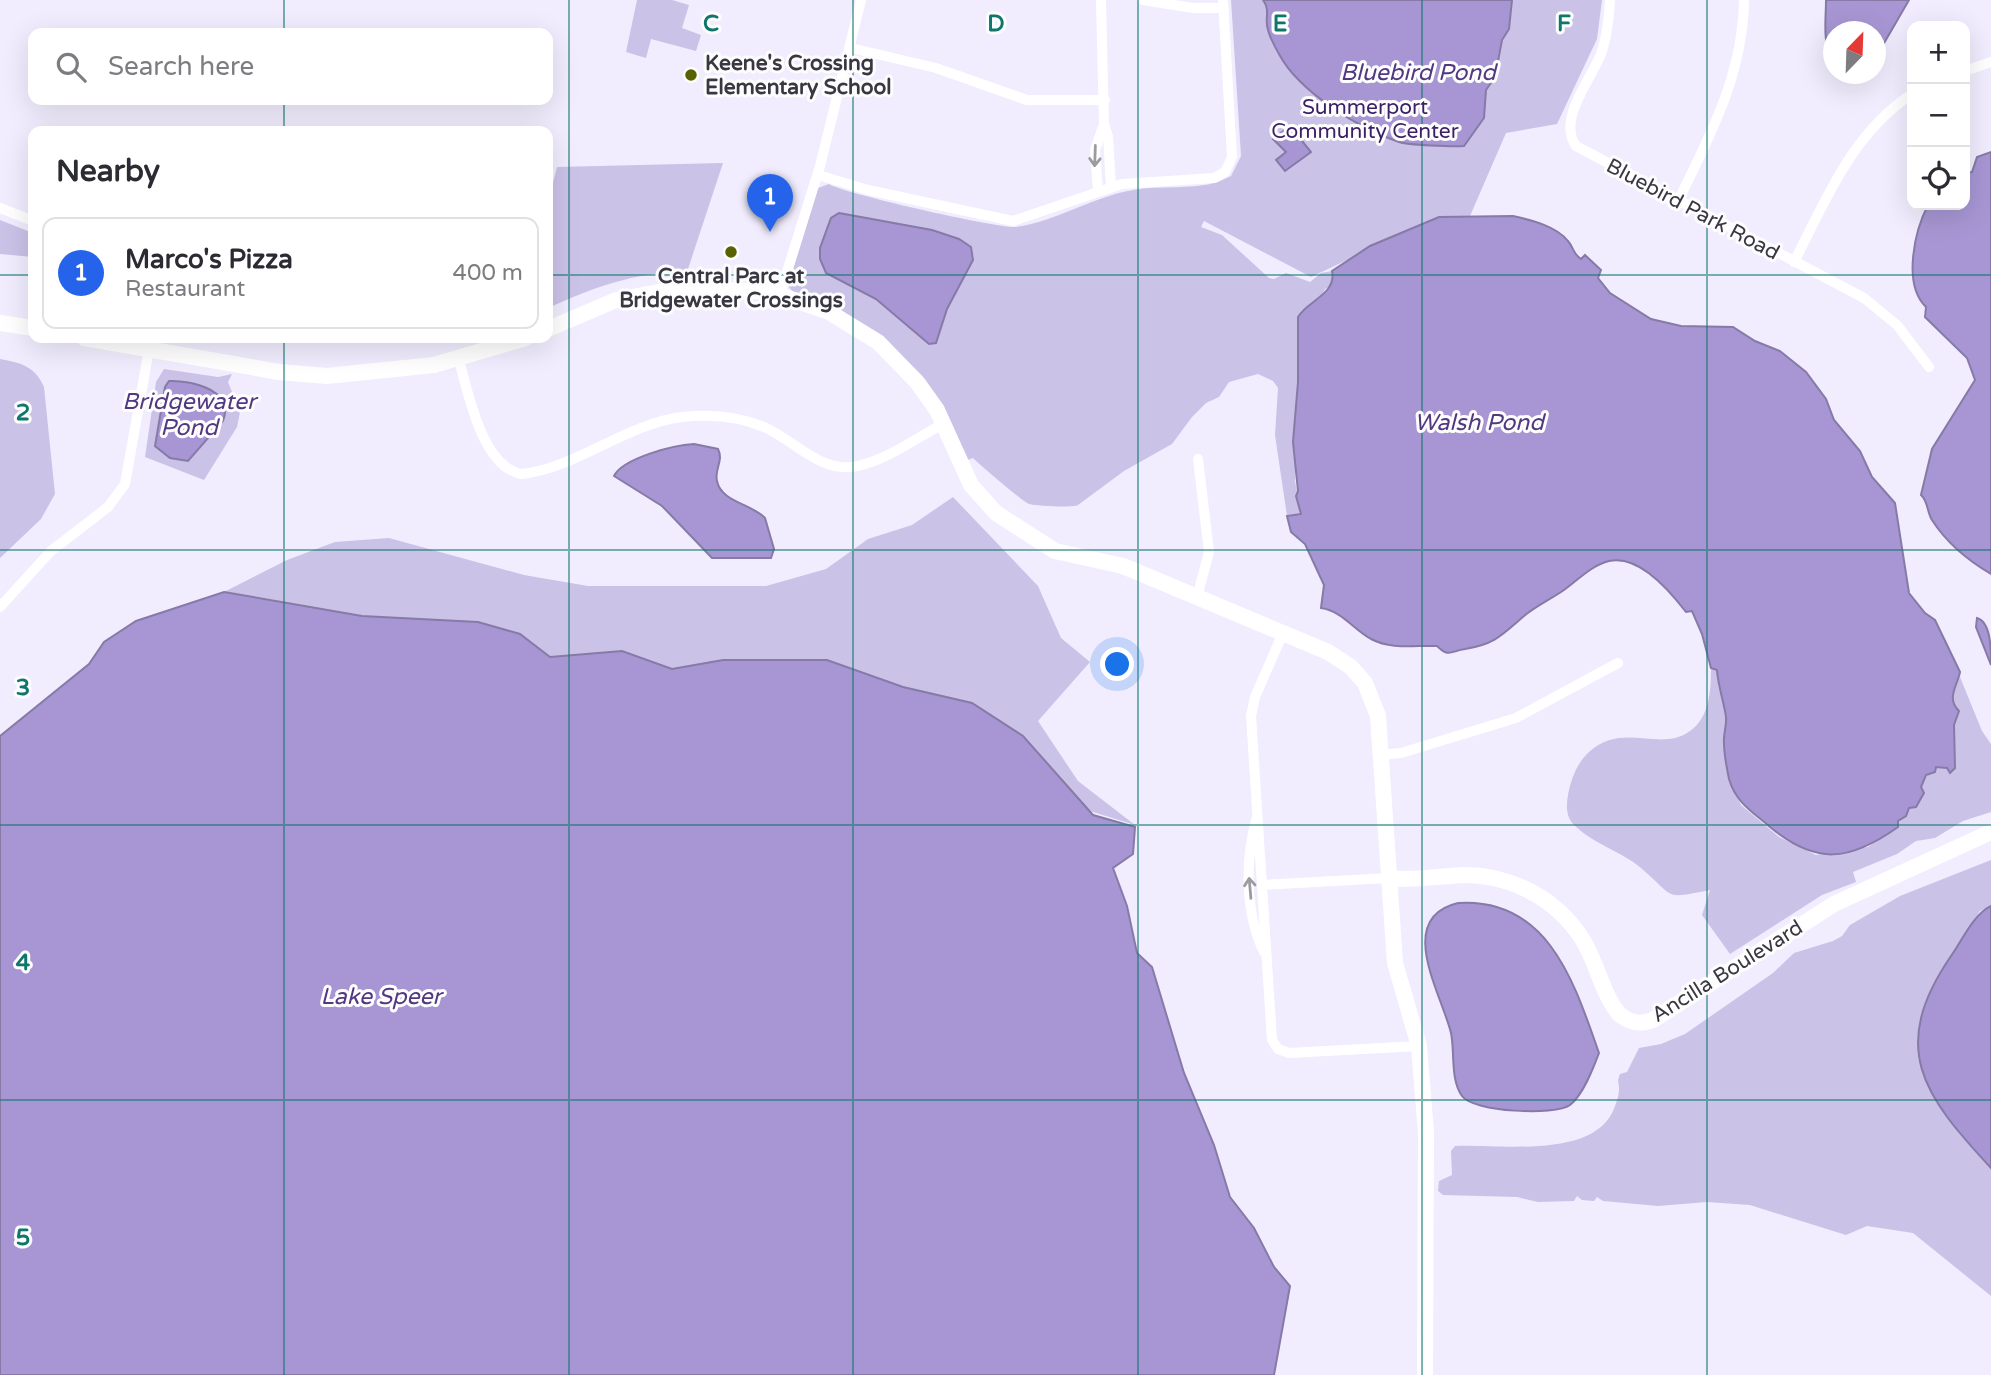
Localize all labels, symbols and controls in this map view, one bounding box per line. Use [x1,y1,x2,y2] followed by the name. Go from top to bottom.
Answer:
[703,10,719,38] text: C
[987,10,1005,38] text: D
[1273,10,1287,38] text: E
[1557,10,1571,38] text: F
[1823,21,1886,84] north arrow
[1907,21,1970,210] map controls
[1907,21,1970,84] button: +
[28,28,553,105] search box
[52,48,90,86] icon: search
[108,51,254,82] text: Search here
[705,51,892,100] place label: Keene's Crossing Elementary School
[1340,59,1498,87] water label: Bluebird Pond
[683,67,699,83] marker: Keene's Crossing Elementary School
[1907,84,1970,147] button: −
[1271,95,1459,144] park label: Summerport Community Center
[1088,144,1102,167] one-way arrow
[1907,147,1970,210] button: locate
[56,153,160,190] text: Nearby
[1602,153,1784,266] street label: Bluebird Park Road
[747,174,793,232] pin: 1
[125,244,293,275] text: Marco's Pizza
[723,244,739,260] marker: Central Parc at Bridgewater Crossings
[74,259,88,287] text: 1
[453,259,523,287] text: 400 m
[619,264,843,313] place label: Central Parc at Bridgewater Crossings
[125,275,245,303] text: Restaurant
[122,388,259,442] water label: Bridgewater Pond
[16,399,30,427] text: 2
[1414,409,1546,437] water label: Walsh Pond
[1100,647,1134,681] your location
[16,674,30,702] text: 3
[1243,878,1256,900] one-way arrow
[1647,915,1807,1028] street label: Ancilla Boulevard
[16,949,31,977] text: 4
[321,983,445,1011] water label: Lake Speer
[16,1224,30,1252] text: 5

